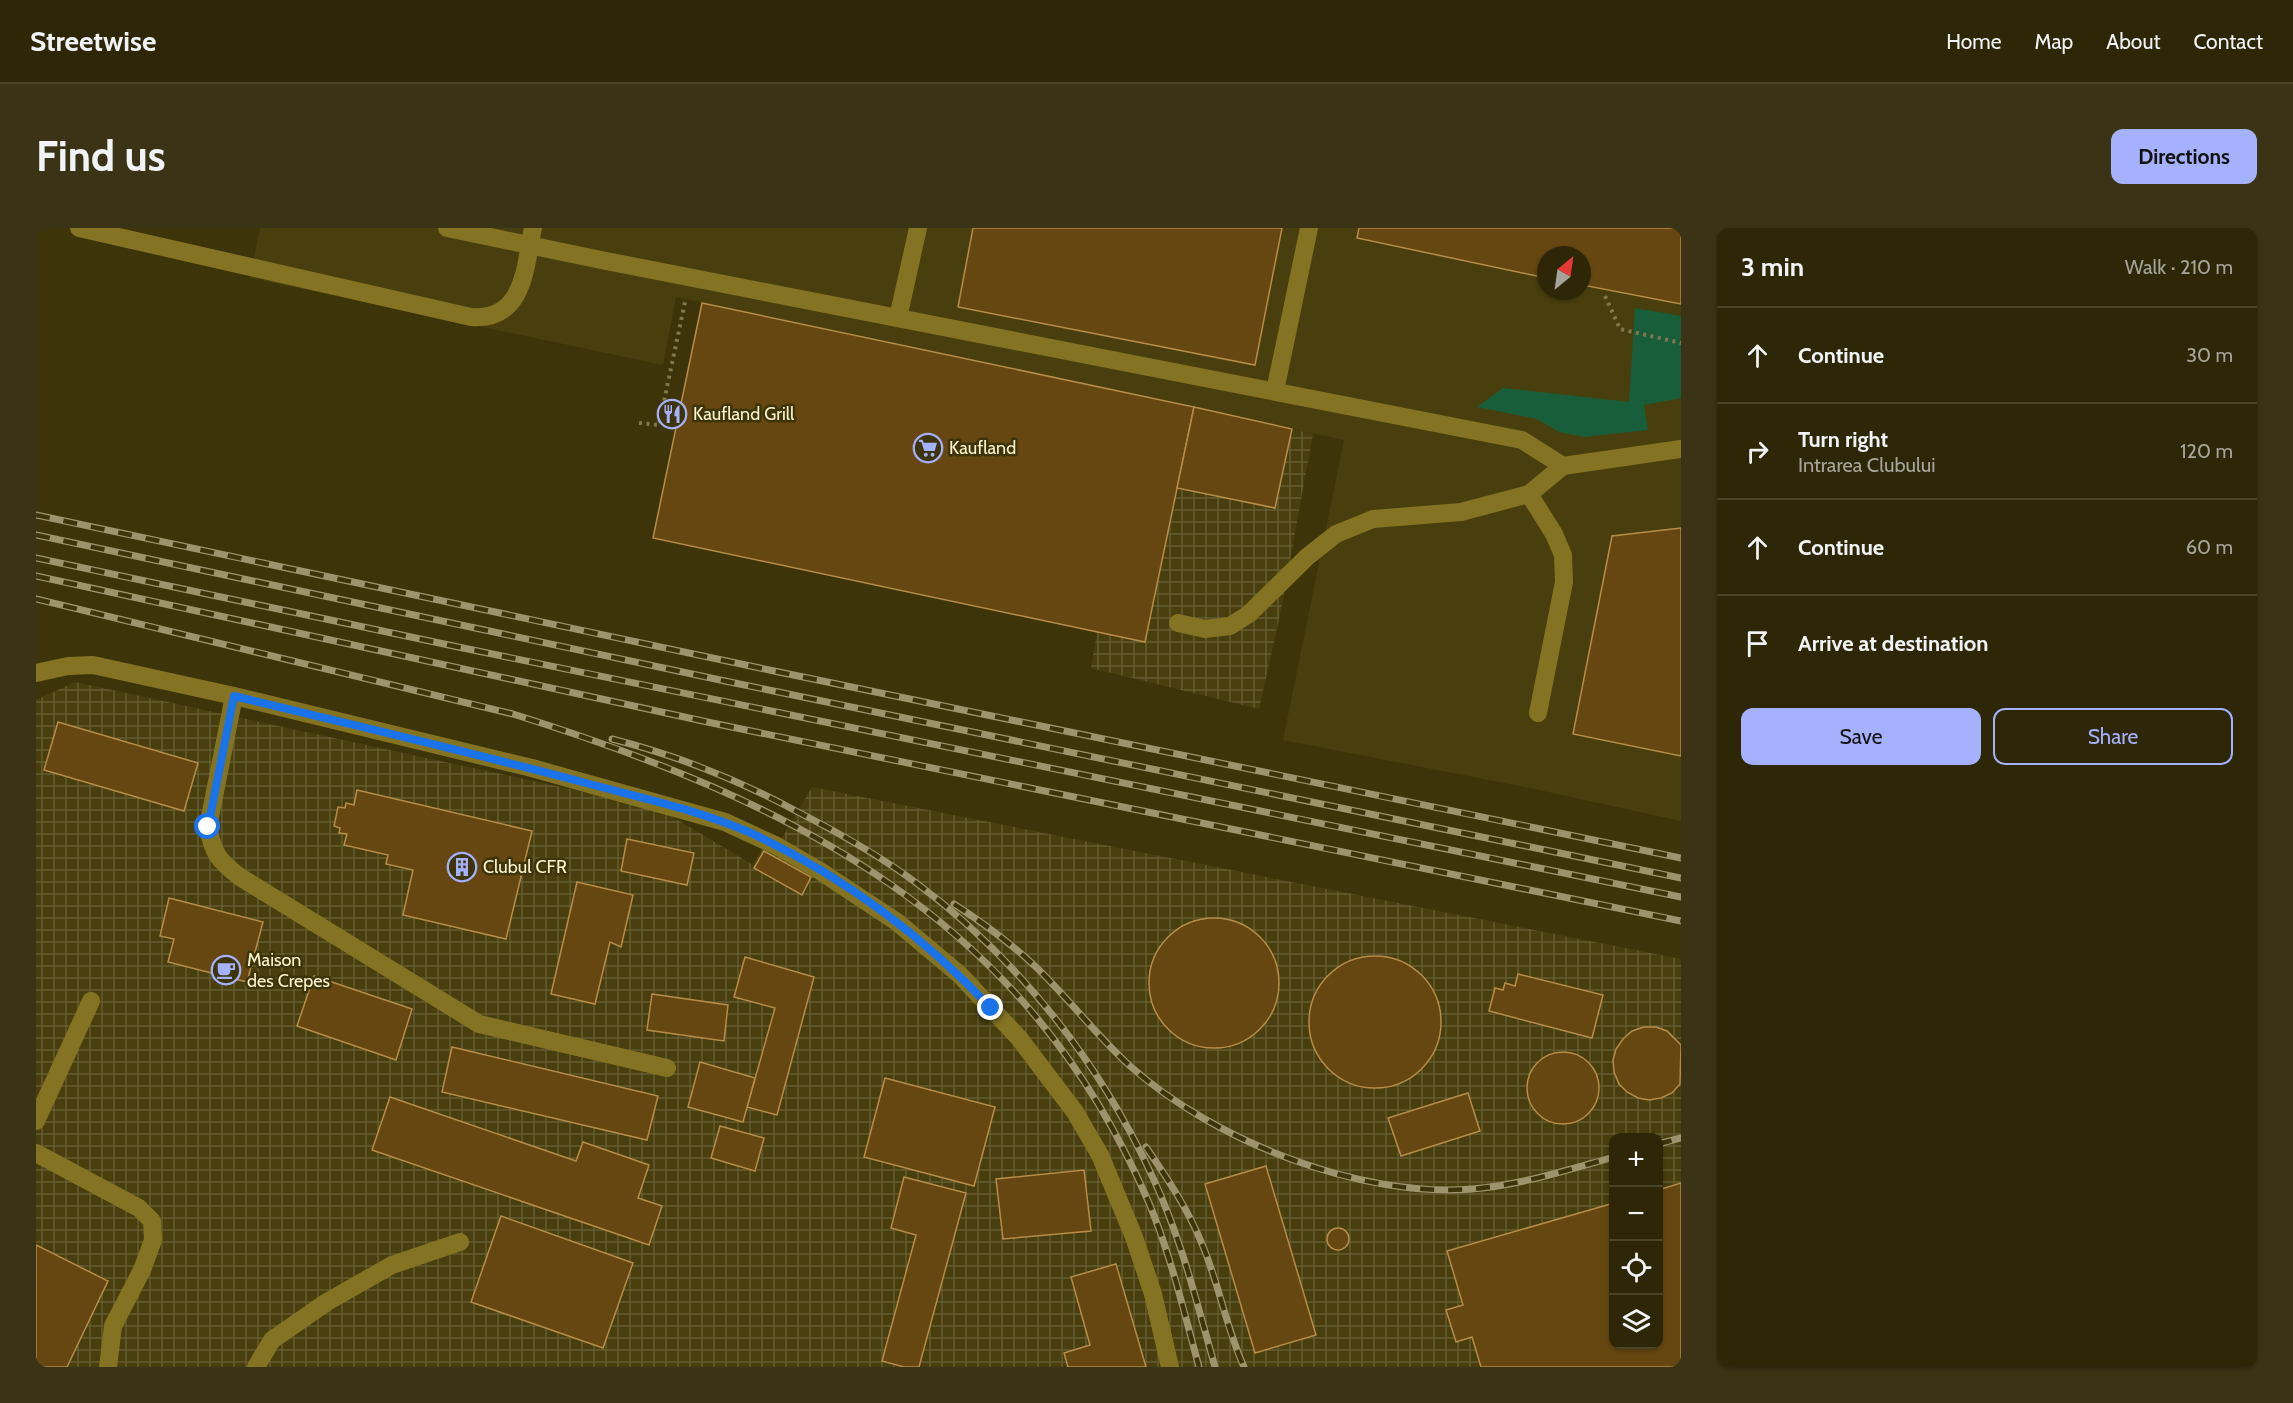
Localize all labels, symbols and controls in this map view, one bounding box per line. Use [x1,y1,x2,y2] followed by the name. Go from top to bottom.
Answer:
[30,24,156,58] text: Streetwise
[1946,29,2002,54] text: Home
[2035,29,2073,54] text: Map
[2106,29,2160,54] text: About
[2193,29,2263,54] text: Contact
[2111,129,2257,184] button: Directions
[36,130,165,182] text: Find us
[1537,246,1591,300] north arrow
[1741,251,1804,283] text: 3 min
[2125,255,2233,279] text: Walk · 210 m
[1741,339,1774,372] icon: ahead
[1798,342,1884,369] text: Continue
[2186,343,2233,367] text: 30 m
[656,398,688,430] restaurant icon: Kaufland Grill
[693,403,795,425] place label: Kaufland Grill
[1798,426,1888,453] text: Turn right
[912,432,944,464] supermarket icon: Kaufland
[1741,435,1774,468] icon: right
[949,437,1016,459] place label: Kaufland
[2180,439,2233,463] text: 120 m
[1798,453,1935,477] text: Intrarea Clubului
[1741,531,1774,564] icon: ahead
[1798,534,1884,561] text: Continue
[2186,535,2233,559] text: 60 m
[1741,627,1774,660] icon: arrive
[1798,630,1988,657] text: Arrive at destination
[1741,708,1981,765] button: Save
[1993,708,2233,765] button: Share
[194,813,220,839] route start
[446,851,478,883] building icon: Clubul CFR
[483,856,567,878] place label: Clubul CFR
[247,949,330,992] place label: Maison des Crepes
[210,954,242,986] cafe icon: Maison des Crepes
[977,994,1003,1020] route end
[1609,1133,1663,1349] map controls
[1609,1133,1663,1187] button: +
[1609,1187,1663,1241] button: −
[1609,1241,1663,1295] button: locate
[1609,1295,1663,1349] button: layers

